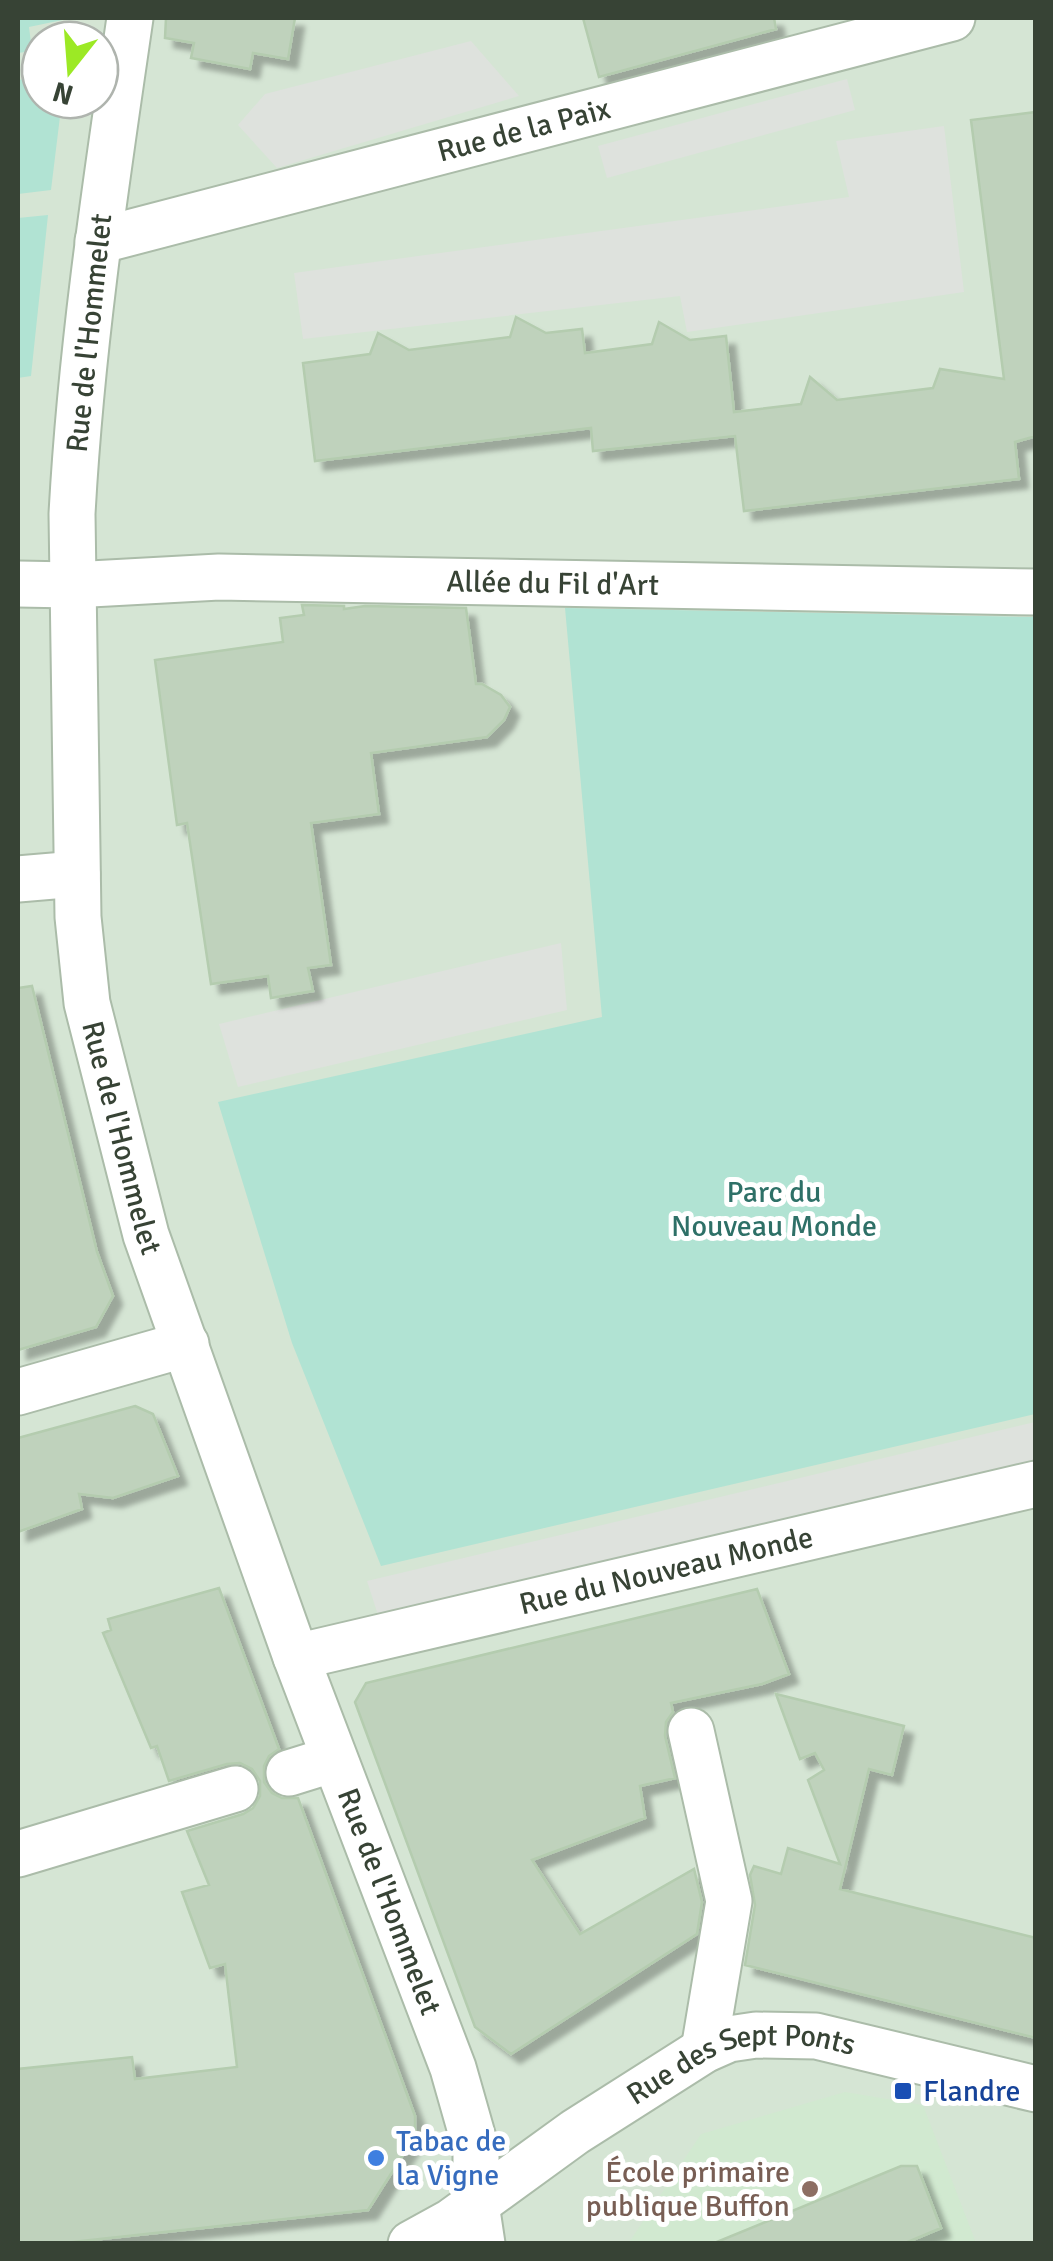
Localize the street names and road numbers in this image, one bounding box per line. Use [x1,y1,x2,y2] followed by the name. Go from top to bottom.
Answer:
[434,90,614,171] street label: Rue de la Paix
[59,212,120,454] street label: Rue de l'Hommelet
[446,563,659,604] street label: Allée du Fil d'Art
[73,1017,169,1260] street label: Rue de l'Hommelet
[516,1519,817,1623] street label: Rue du Nouveau Monde
[329,1783,449,2020] street label: Rue de l'Hommelet
[620,2017,859,2113] street label: Rue des Sept Ponts

